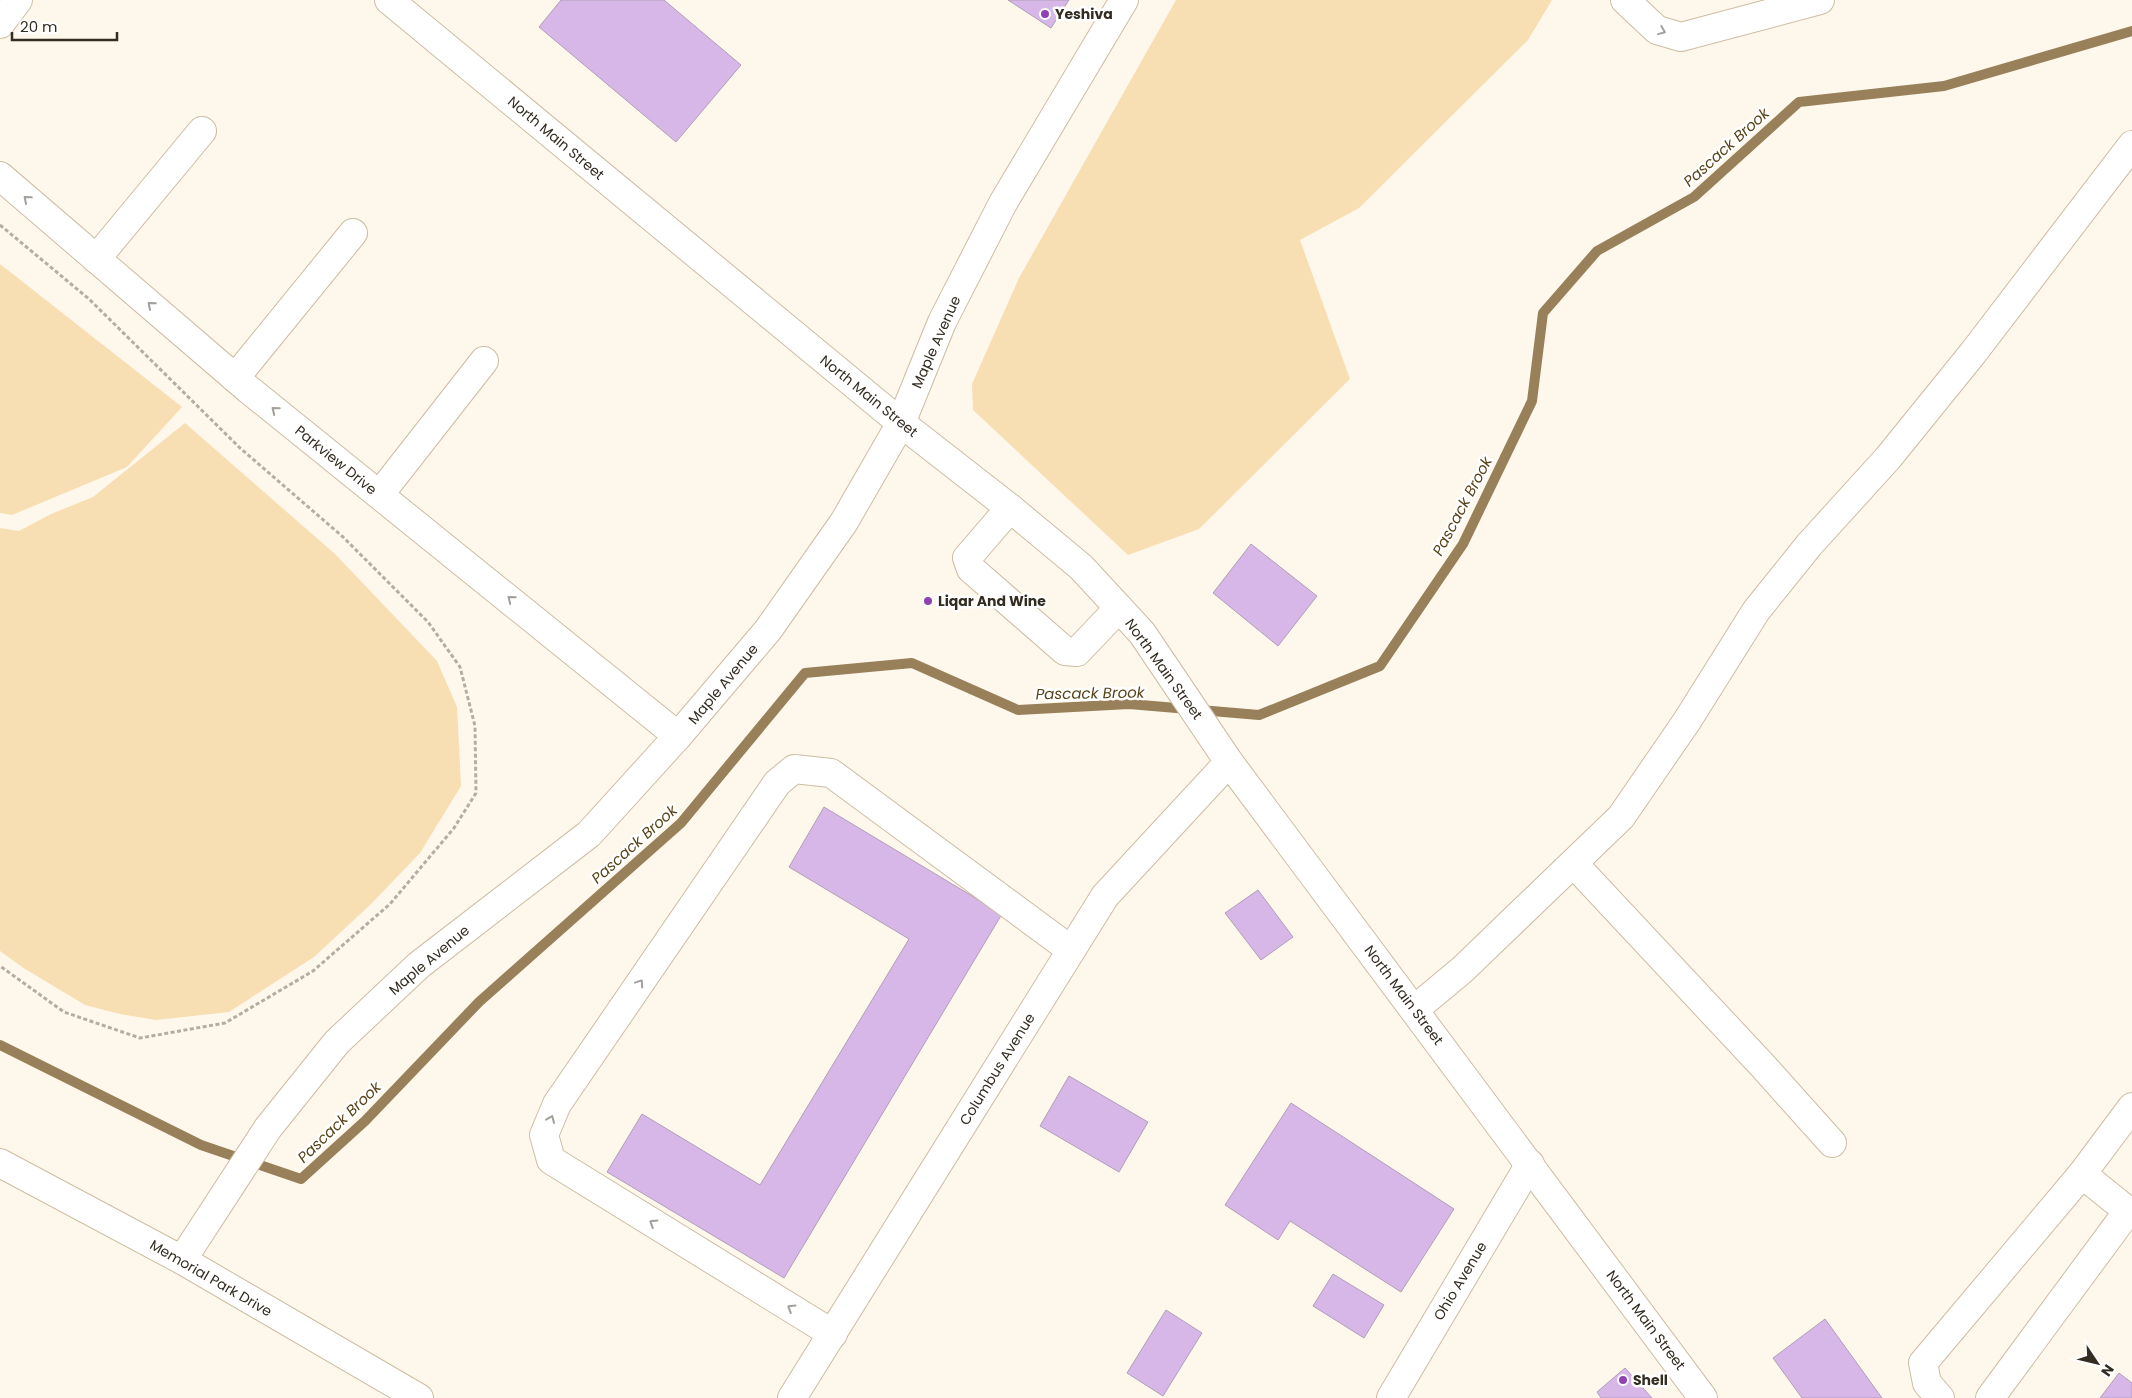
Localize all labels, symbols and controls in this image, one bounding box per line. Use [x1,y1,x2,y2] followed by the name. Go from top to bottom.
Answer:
[1055,4,1113,24] place label: Yeshiva
[1039,8,1051,20] marker: Yeshiva
[12,10,118,42] scale bar
[20,16,58,37] text: 20 m
[1657,24,1666,35] one-way arrow
[503,92,609,184] street label: North Main Street
[1679,102,1774,191] water label: Pascack Brook
[24,196,33,205] one-way arrow
[907,292,965,391] street label: Maple Avenue
[147,302,156,311] one-way arrow
[816,350,922,442] street label: North Main Street
[271,407,280,416] one-way arrow
[291,421,382,500] street label: Parkview Drive
[1427,452,1497,559] water label: Pascack Brook
[938,591,1046,611] place label: Liqar And Wine
[922,595,934,607] marker: Liqar And Wine
[508,597,517,605] one-way arrow
[1121,614,1207,724] street label: North Main Street
[683,639,763,729] street label: Maple Avenue
[1035,682,1146,704] water label: Pascack Brook
[587,799,682,888] water label: Pascack Brook
[384,920,474,1000] street label: Maple Avenue
[1360,941,1448,1049] street label: North Main Street
[634,980,643,989] one-way arrow
[954,1009,1040,1129] street label: Columbus Avenue
[293,1076,386,1167] water label: Pascack Brook
[545,1115,556,1124] one-way arrow
[649,1219,658,1229] one-way arrow
[146,1235,276,1321] street label: Memorial Park Drive
[1429,1238,1492,1324] street label: Ohio Avenue
[1602,1266,1690,1374] street label: North Main Street
[788,1305,797,1314] one-way arrow
[2072,1338,2122,1388] north arrow
[2096,1360,2119,1381] text: N
[1633,1370,1668,1390] place label: Shell
[1617,1374,1629,1386] marker: Shell

